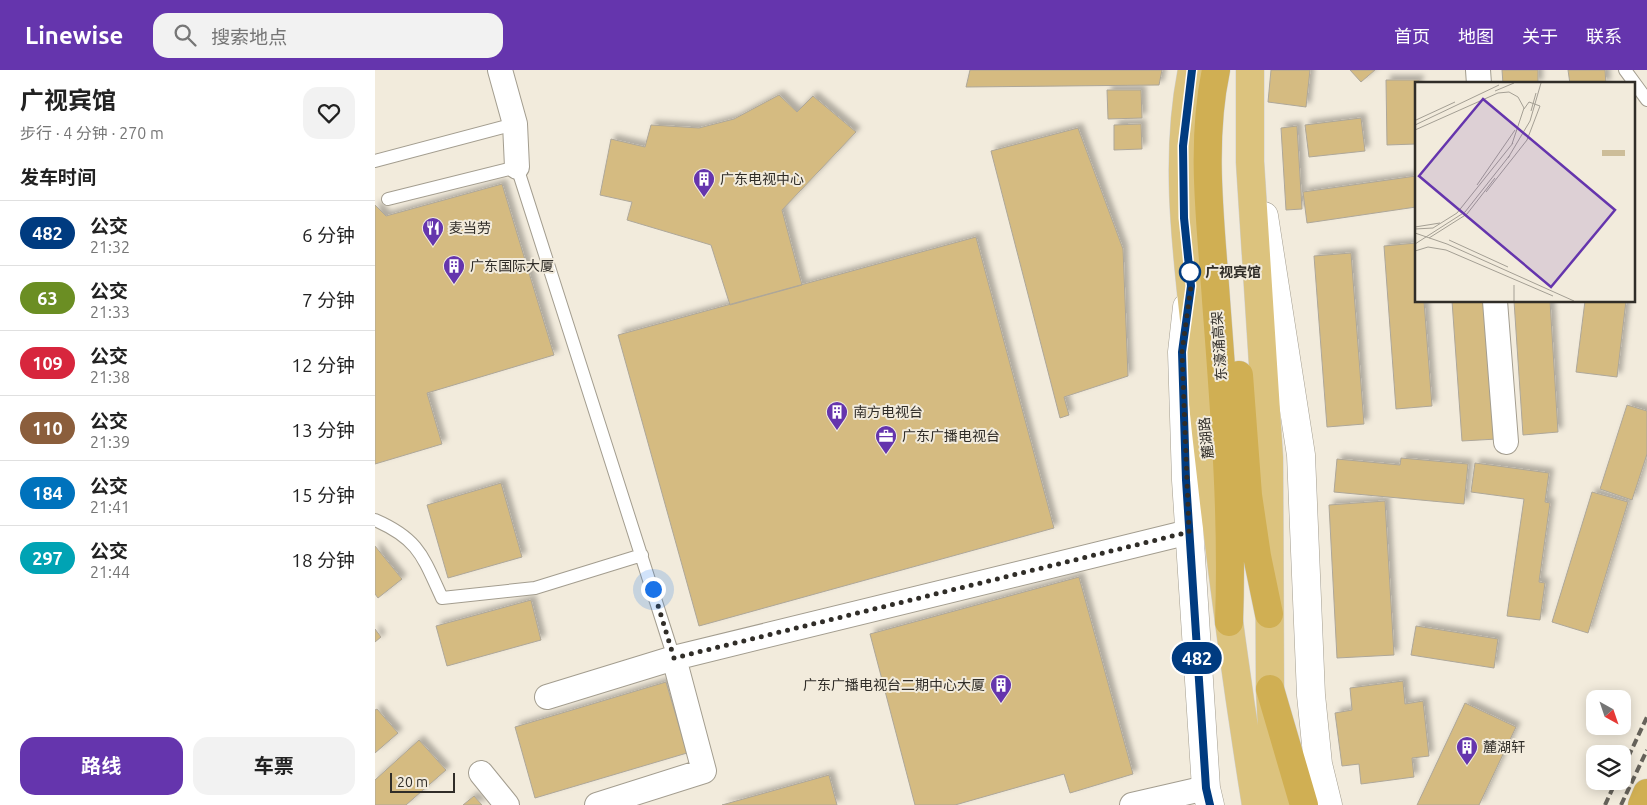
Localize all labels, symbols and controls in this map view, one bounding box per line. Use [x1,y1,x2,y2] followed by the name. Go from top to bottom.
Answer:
[153,13,503,58] search box
[171,21,199,49] icon: search
[25,22,123,49] text: Linewise
[211,26,287,48] text: 搜索地点
[1394,26,1430,46] text: 首页
[1458,26,1494,46] text: 地图
[1522,26,1558,46] text: 关于
[1586,26,1622,46] text: 联系
[1415,82,1635,302] inset map
[20,87,116,114] text: 广视宾馆
[303,87,355,139] button: heart
[20,124,164,142] text: 步行 · 4 分钟 · 270 m
[20,166,96,188] text: 发车时间
[692,167,716,198] building icon: 广东电视中心
[720,171,804,187] place label: 广东电视中心
[90,215,128,237] text: 公交
[421,216,445,247] restaurant icon: 麦当劳
[449,220,491,236] place label: 麦当劳
[32,223,63,243] text: 482
[302,224,355,246] text: 6 分钟
[90,238,130,256] text: 21:32
[442,254,466,285] building icon: 广东国际大厦
[470,258,554,274] place label: 广东国际大厦
[1179,261,1201,283] marker: 广视宾馆
[1205,264,1261,280] place label: 广视宾馆
[90,280,128,302] text: 公交
[37,288,58,308] text: 63
[302,289,355,311] text: 7 分钟
[90,303,130,321] text: 21:33
[1209,311,1229,381] street label: 东濠涌高架
[90,345,128,367] text: 公交
[32,353,63,373] text: 109
[291,354,355,376] text: 12 分钟
[90,368,130,386] text: 21:38
[825,400,849,431] building icon: 南方电视台
[853,404,923,420] place label: 南方电视台
[90,410,128,432] text: 公交
[1196,416,1216,460] street label: 麓湖路
[32,418,63,438] text: 110
[291,419,355,441] text: 13 分钟
[874,424,898,455] office icon: 广东广播电视台
[902,428,1000,444] place label: 广东广播电视台
[90,433,130,451] text: 21:39
[90,475,128,497] text: 公交
[32,483,63,503] text: 184
[291,484,355,506] text: 15 分钟
[90,498,130,516] text: 21:41
[90,540,128,562] text: 公交
[32,548,63,568] text: 297
[291,549,355,571] text: 18 分钟
[90,563,130,581] text: 21:44
[641,577,666,602] your location
[1168,642,1226,674] line badge: 482
[1182,648,1212,668] text: 482
[989,673,1013,704] building icon: 广东广播电视台二期中心大厦
[803,677,985,693] place label: 广东广播电视台二期中心大厦
[1586,690,1631,735] north arrow
[1586,690,1631,790] map controls
[1455,735,1479,766] building icon: 麓湖轩
[20,737,183,795] button: 路线
[193,737,355,795] button: 车票
[1483,739,1525,755] place label: 麓湖轩
[1586,745,1631,790] button: layers
[390,770,455,793] scale bar
[397,774,428,790] text: 20 m

